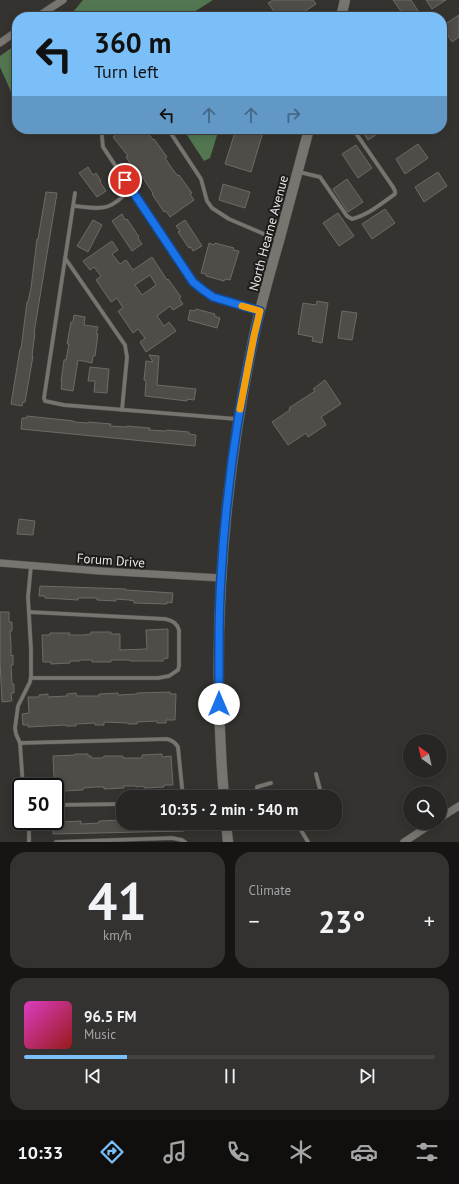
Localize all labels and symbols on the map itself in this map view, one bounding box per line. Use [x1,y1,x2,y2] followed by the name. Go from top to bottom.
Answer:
[108,163,142,197] pin
[245,173,292,293] street label: North Hearne Avenue
[76,550,146,571] street label: Forum Drive
[198,683,240,725] position arrow
[403,734,447,778] north arrow
[12,778,64,830] speed limit sign: 50

